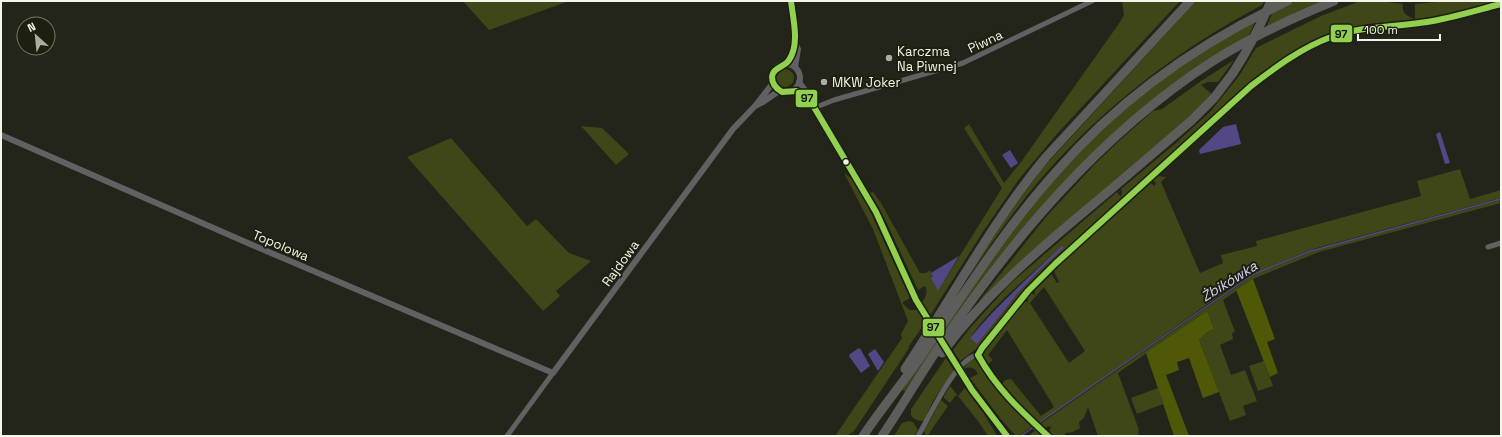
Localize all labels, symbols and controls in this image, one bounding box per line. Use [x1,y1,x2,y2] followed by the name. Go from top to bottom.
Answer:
[16,16,56,56] north arrow
[1358,16,1440,42] scale bar
[25,19,38,35] text: N
[1364,22,1398,38] text: 100 m
[1330,24,1353,43] line badge: 97
[965,26,1006,57] street label: Piwna
[1335,27,1347,41] text: 97
[897,43,957,75] place label: Karczma Na Piwnej
[884,53,894,63] marker: Karczma Na Piwnej
[832,74,901,91] place label: MKW Joker
[819,77,829,87] marker: MKW Joker
[795,89,818,108] line badge: 97
[801,91,813,105] text: 97
[841,157,851,167] unlabelled marker
[250,226,312,265] street label: Topolowa
[598,236,643,290] street label: Rajdowa
[1198,256,1261,305] water label: Żbikówka
[922,318,945,337] line badge: 97
[927,320,939,334] text: 97

